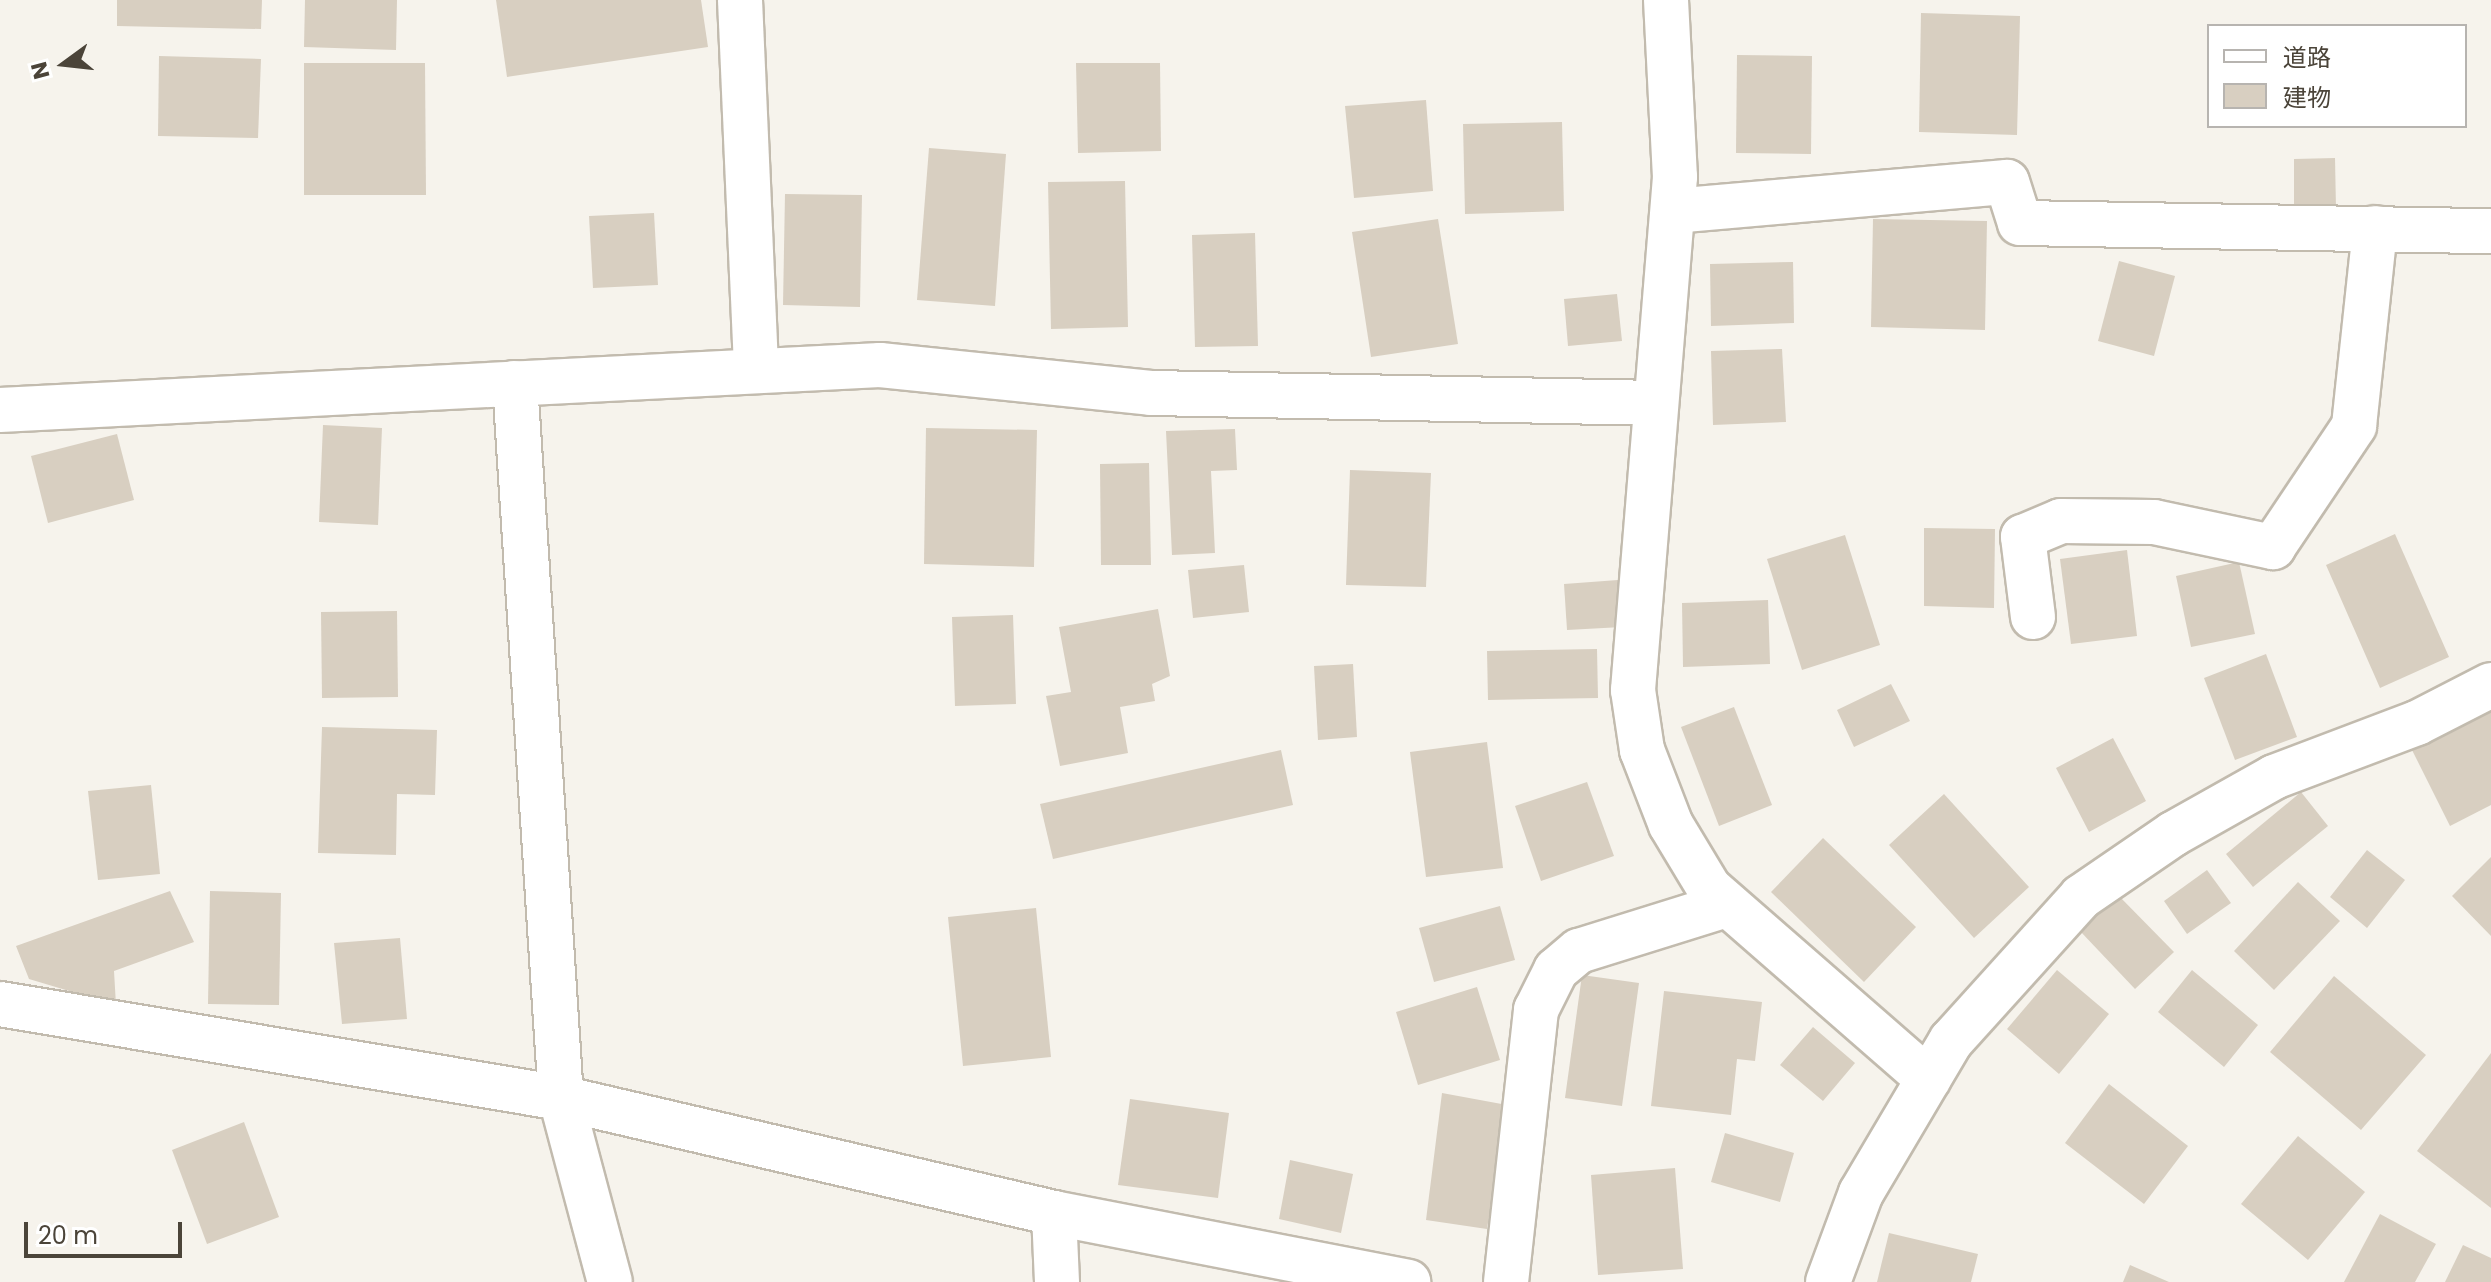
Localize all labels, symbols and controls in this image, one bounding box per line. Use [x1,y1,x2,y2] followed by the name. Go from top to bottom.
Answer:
[24,24,104,104] north arrow
[2207,24,2467,128] legend
[2283,41,2331,74] text: 道路
[23,58,57,82] text: N
[2283,81,2331,114] text: 建物
[28,1206,186,1256] scale bar
[38,1219,98,1252] text: 20 m

